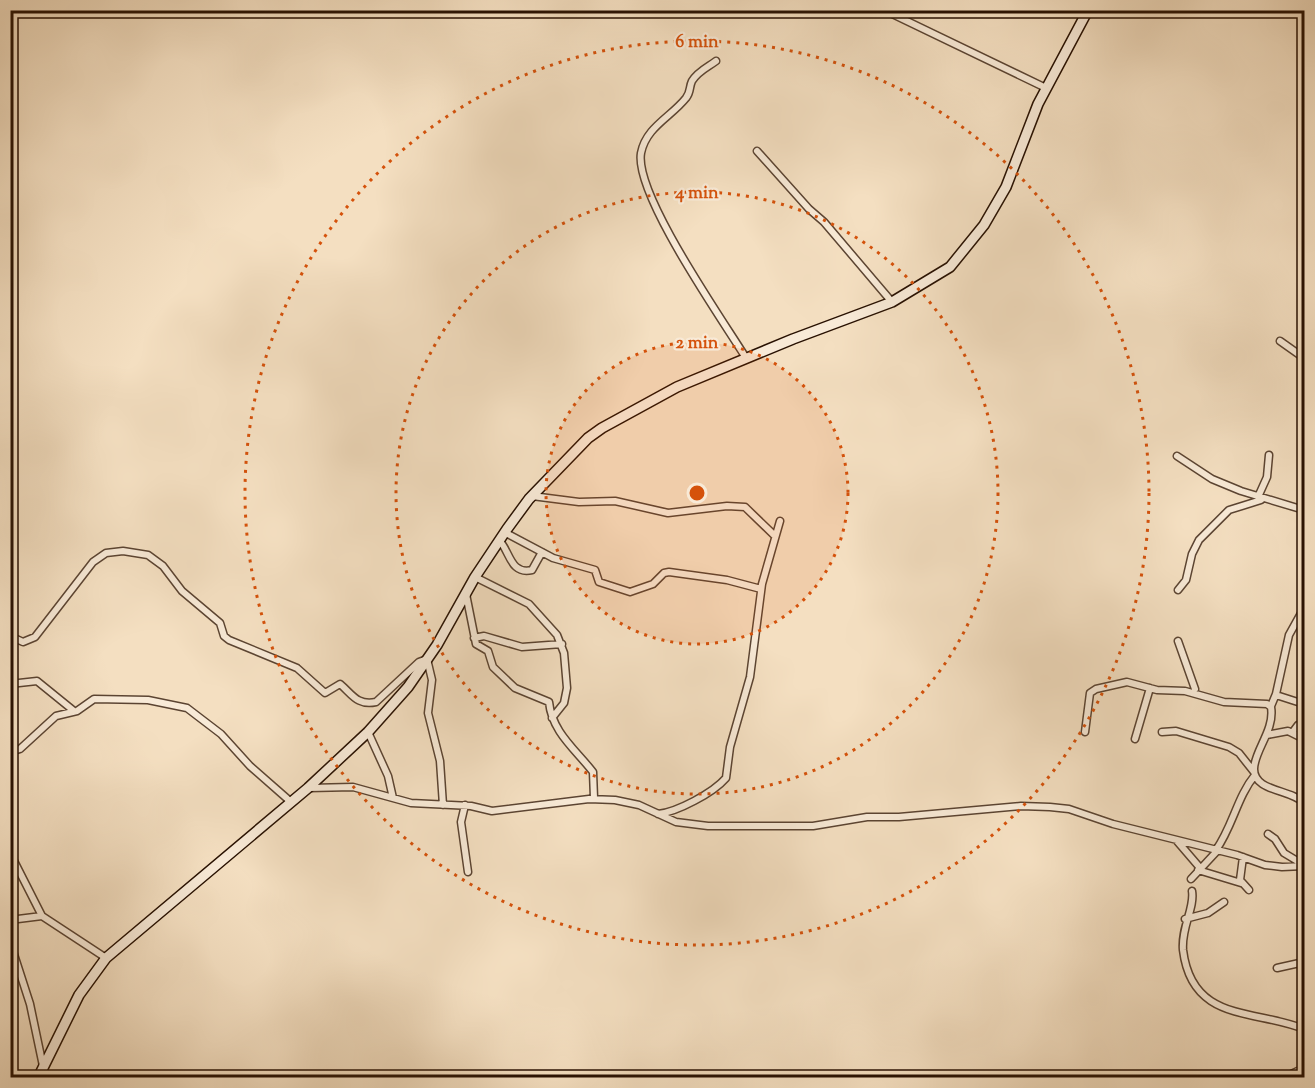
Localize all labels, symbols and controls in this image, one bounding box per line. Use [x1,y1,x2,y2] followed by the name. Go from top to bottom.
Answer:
[675,30,719,56] text: 6 min
[674,181,719,207] text: 4 min
[676,331,719,357] text: 2 min
[687,483,707,503] centre of rings

